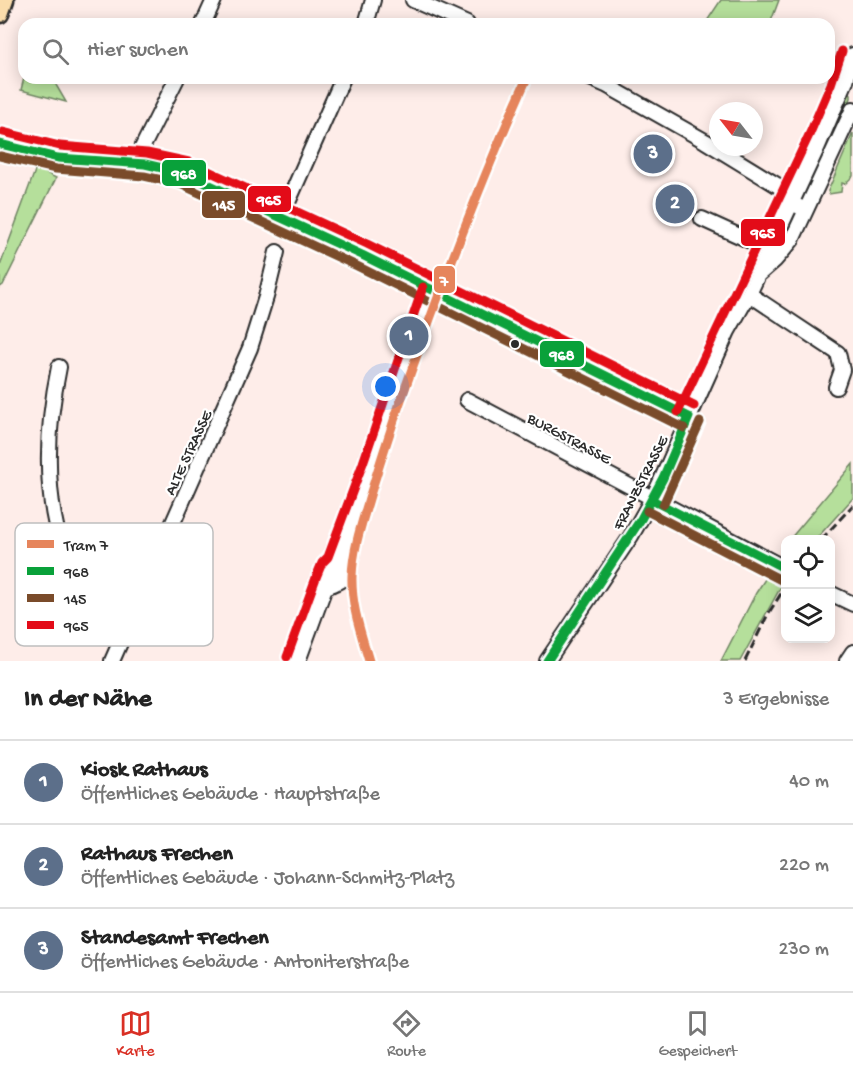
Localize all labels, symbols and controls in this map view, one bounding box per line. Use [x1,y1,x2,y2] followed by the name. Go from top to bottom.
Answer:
[18,18,835,84] search box
[39,35,72,68] icon: search
[87,38,188,64] text: Hier suchen
[709,102,763,156] north arrow
[634,132,672,176] pin: 3
[161,159,207,187] line badge: 968
[171,167,197,186] text: 968
[656,182,694,226] pin: 2
[247,185,292,213] line badge: 965
[201,190,246,219] line badge: 145
[256,193,282,212] text: 965
[212,198,236,217] text: 145
[740,218,786,247] line badge: 965
[750,226,776,245] text: 965
[433,265,456,294] line badge: 7
[439,274,449,293] text: 7
[390,314,428,358] pin: 1
[509,338,521,350] unlabelled marker
[539,340,585,368] line badge: 968
[549,348,575,367] text: 968
[371,372,400,401] your location
[162,407,219,499] street label: ALTE STRASSE
[522,410,614,471] street label: BURGSTRASSE
[610,432,674,535] street label: FRANZSTRASSE
[15,523,213,646] legend
[781,535,835,643] map controls
[781,535,835,589] button: locate
[63,538,109,557] text: Tram 7
[63,565,89,584] text: 968
[781,589,835,643] button: layers
[63,592,86,611] text: 145
[63,619,89,638] text: 965
[24,685,152,716] text: In der Nähe
[723,689,829,712] text: 3 Ergebnisse
[81,758,208,784] text: Kiosk Rathaus
[39,771,48,794] text: 1
[789,771,829,794] text: 40 m
[81,784,380,807] text: Öffentliches Gebäude · Hauptstraße
[81,842,233,868] text: Rathaus Frechen
[39,855,48,878] text: 2
[779,855,829,878] text: 220 m
[81,868,454,891] text: Öffentliches Gebäude · Johann-Schmitz-Platz
[81,926,269,952] text: Standesamt Frechen
[38,939,49,962] text: 3
[779,939,829,962] text: 230 m
[81,952,409,975] text: Öffentliches Gebäude · Antoniterstraße
[116,1007,154,1062] tab: Karte
[387,1007,426,1062] tab: Route
[658,1007,737,1062] tab: Gespeichert

